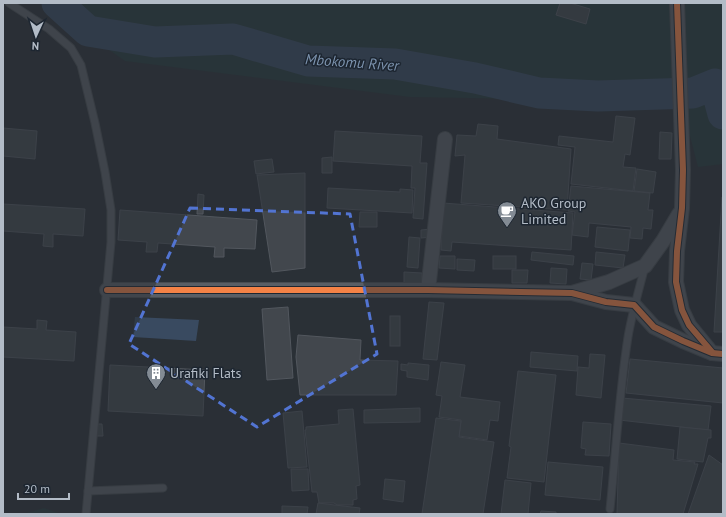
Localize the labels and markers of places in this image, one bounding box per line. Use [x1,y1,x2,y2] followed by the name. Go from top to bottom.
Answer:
[521,194,586,228] place label: AKO Group Limited
[496,200,518,228] cafe icon: AKO Group Limited
[145,362,167,390] building icon: Urafiki Flats
[170,364,242,382] place label: Urafiki Flats

